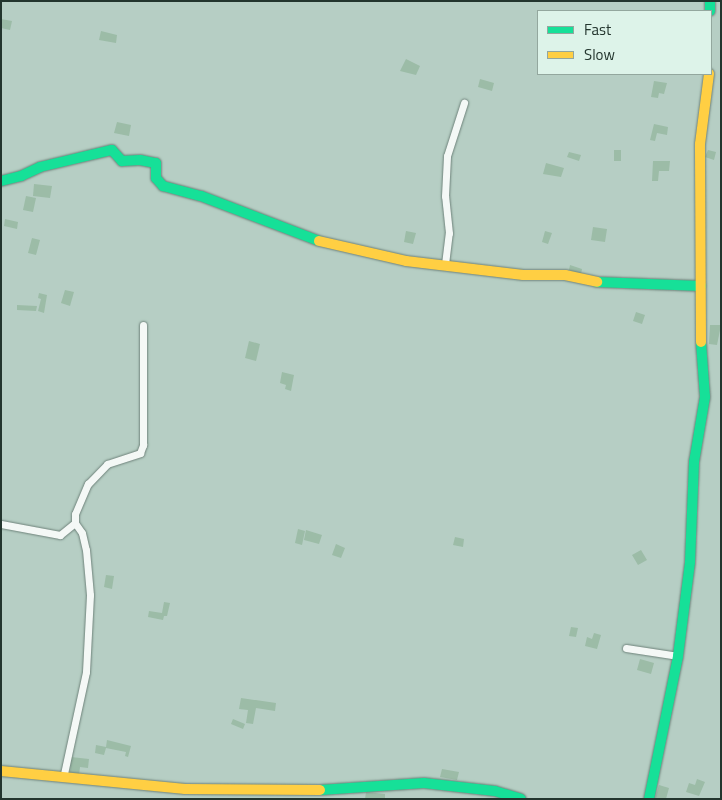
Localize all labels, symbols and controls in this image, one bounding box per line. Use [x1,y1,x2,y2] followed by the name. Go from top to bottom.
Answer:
[537,10,712,75] legend
[584,18,611,41] text: Fast
[584,43,615,66] text: Slow

